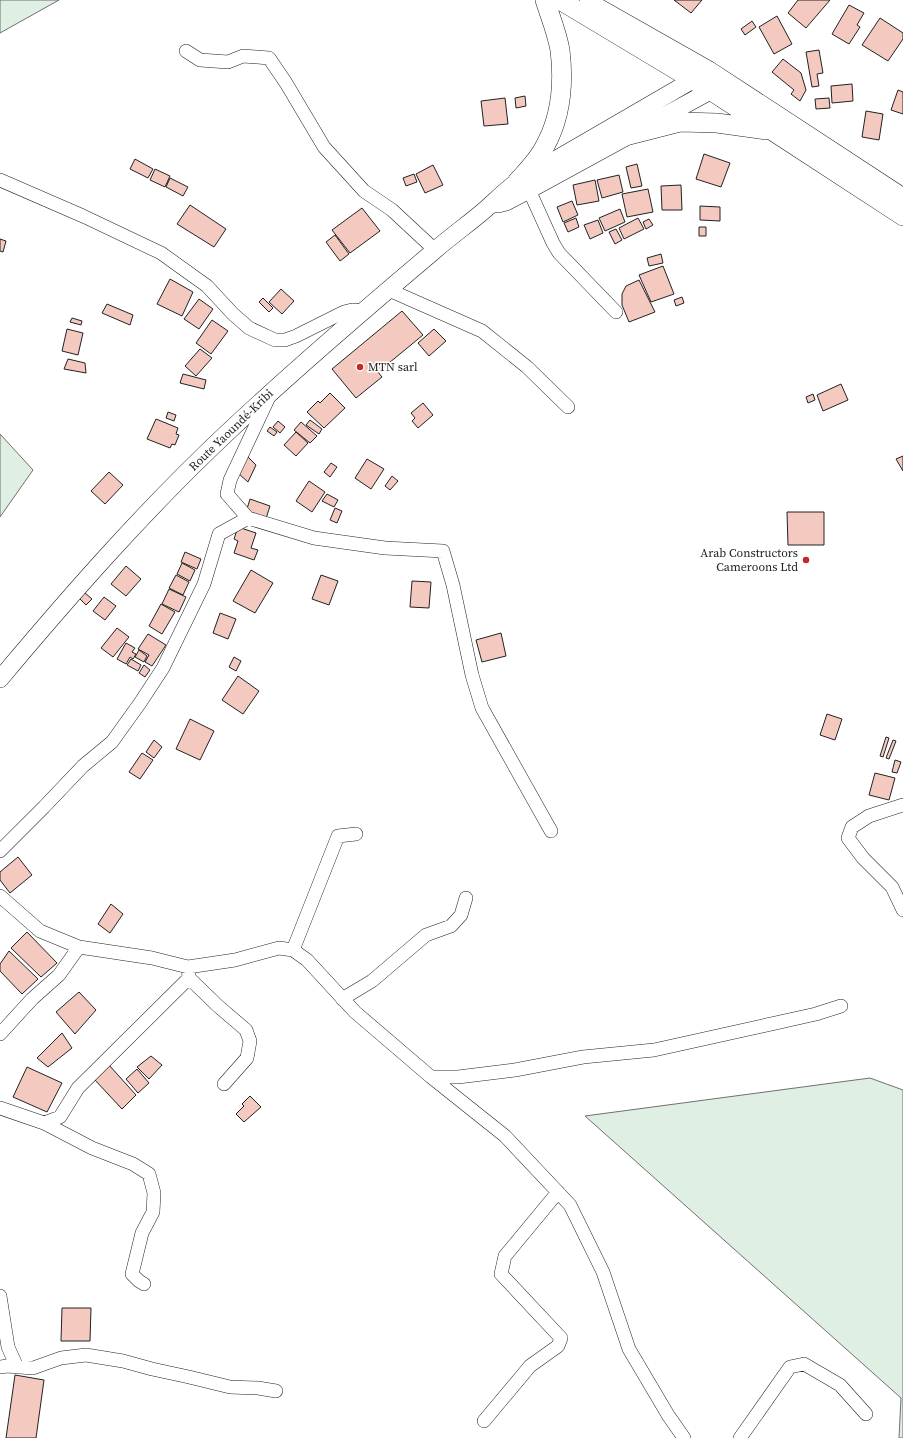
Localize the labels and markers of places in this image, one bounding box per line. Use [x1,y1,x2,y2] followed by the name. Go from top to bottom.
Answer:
[368,359,418,375] place label: MTN sarl
[355,362,365,372] marker: MTN sarl
[700,545,798,575] place label: Arab Constructors Cameroons Ltd
[801,555,811,565] marker: Arab Constructors Cameroons Ltd

